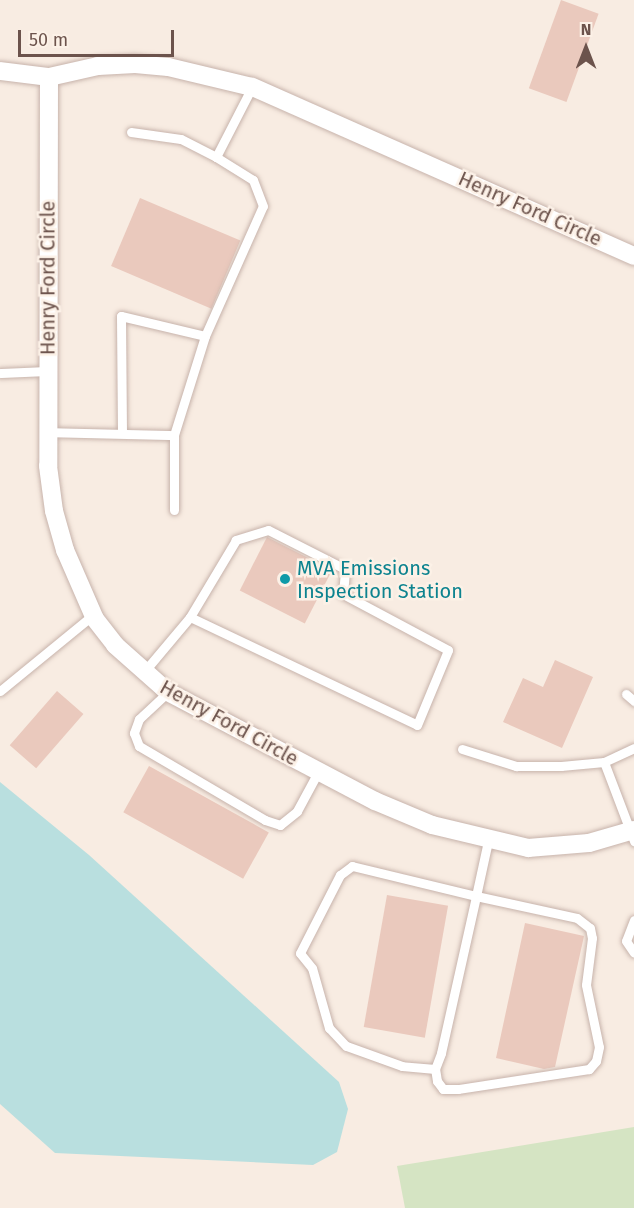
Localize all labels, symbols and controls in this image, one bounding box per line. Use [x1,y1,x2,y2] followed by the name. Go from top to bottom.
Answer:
[21,18,177,56] scale bar
[556,18,616,78] north arrow
[581,20,591,39] text: N
[29,29,68,51] text: 50 m
[455,167,605,251] street label: Henry Ford Circle
[36,201,60,355] street label: Henry Ford Circle
[297,556,463,603] place label: MVA Emissions Inspection Station
[278,572,292,586] marker: MVA Emissions Inspection Station
[156,675,302,771] street label: Henry Ford Circle

